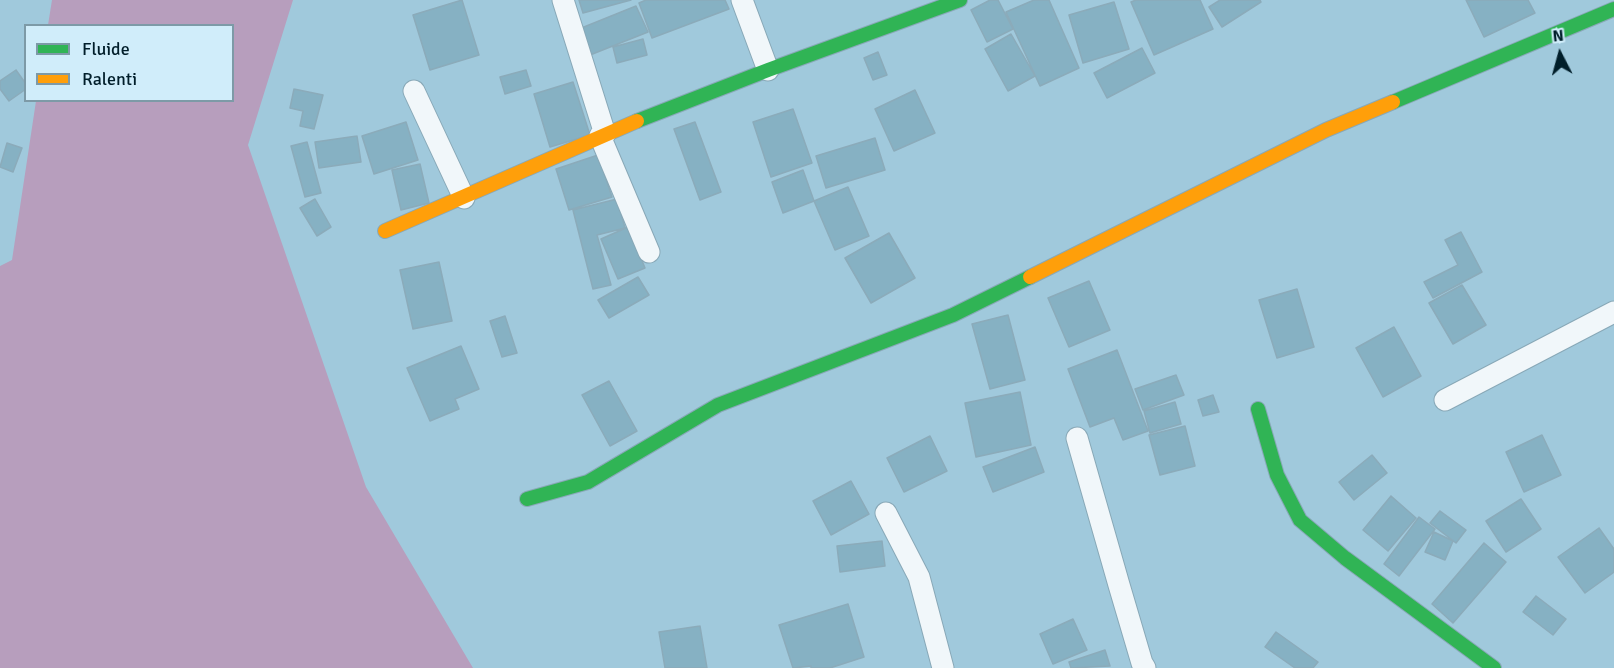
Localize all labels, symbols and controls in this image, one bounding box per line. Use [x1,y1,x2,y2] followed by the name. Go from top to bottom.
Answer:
[24,24,234,102] legend
[1530,24,1590,84] north arrow
[1552,26,1565,47] text: N
[82,38,130,60] text: Fluide
[82,68,137,90] text: Ralenti

